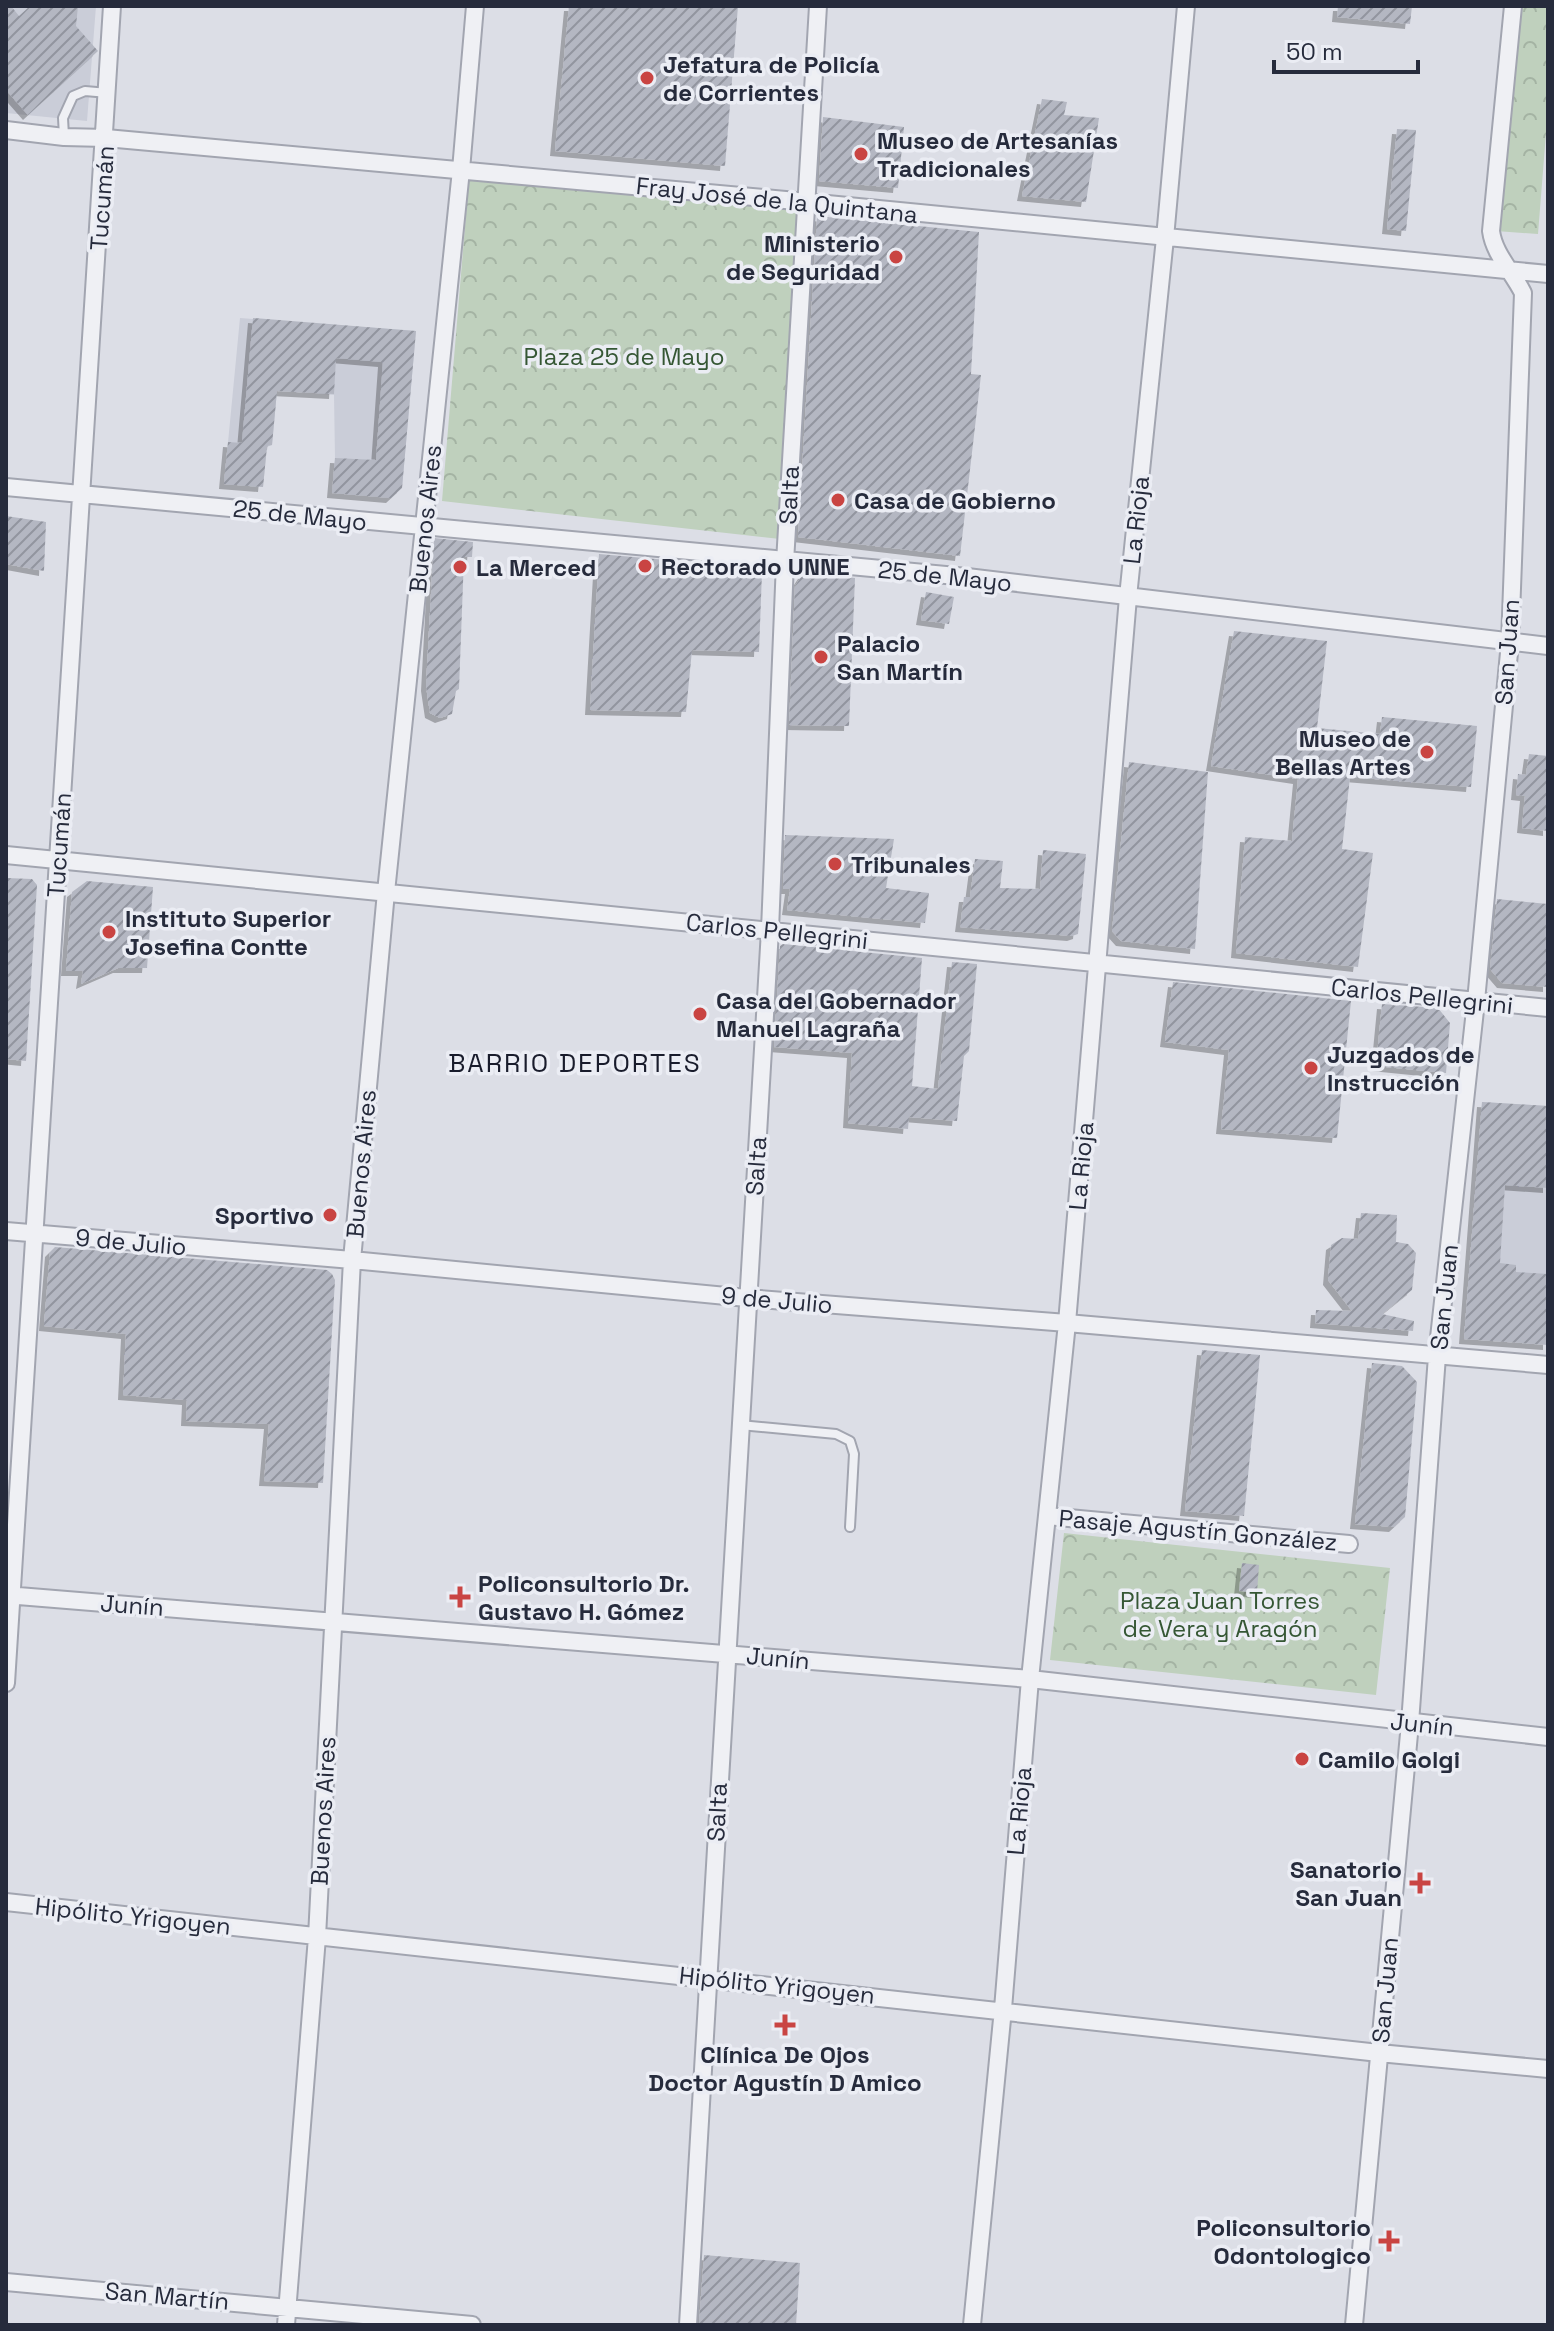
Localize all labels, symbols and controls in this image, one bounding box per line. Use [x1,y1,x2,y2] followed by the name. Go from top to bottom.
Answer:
[1274,24,1418,74] scale bar
[1286,36,1343,67] text: 50 m
[663,49,880,108] place label: Jefatura de Policía de Corrientes
[638,69,656,87] marker: Jefatura de Policía de Corrientes
[877,125,1118,184] place label: Museo de Artesanías Tradicionales
[83,144,121,252] street label: Tucumán
[852,145,870,163] marker: Museo de Artesanías Tradicionales
[634,170,920,230] street label: Fray José de la Quintana
[726,228,880,287] place label: Ministerio de Seguridad
[887,248,905,266] marker: Ministerio de Seguridad
[523,341,725,372] park label: Plaza 25 de Mayo
[402,443,448,595] street label: Buenos Aires
[772,464,806,525] street label: Salta
[1116,474,1156,566] street label: La Rioja
[854,485,1056,516] place label: Casa de Gobierno
[829,491,847,509] marker: Casa de Gobierno
[231,493,369,537] street label: 25 de Mayo
[661,551,849,582] place label: Rectorado UNNE
[476,552,596,583] place label: La Merced
[876,554,1014,598] street label: 25 de Mayo
[636,557,654,575] marker: Rectorado UNNE
[451,558,469,576] marker: La Merced
[1488,598,1526,706] street label: San Juan
[837,628,963,687] place label: Palacio San Martín
[812,648,830,666] marker: Palacio San Martín
[1275,723,1411,782] place label: Museo de Bellas Artes
[1418,743,1436,761] marker: Museo de Bellas Artes
[40,791,78,899] street label: Tucumán
[851,849,971,880] place label: Tribunales
[826,855,844,873] marker: Tribunales
[125,903,331,962] place label: Instituto Superior Josefina Contte
[684,906,870,956] street label: Carlos Pellegrini
[100,923,118,941] marker: Instituto Superior Josefina Contte
[1329,971,1515,1021] street label: Carlos Pellegrini
[716,985,956,1044] place label: Casa del Gobernador Manuel Lagraña
[691,1005,709,1023] marker: Casa del Gobernador Manuel Lagraña
[1327,1039,1475,1098] place label: Juzgados de Instrucción
[448,1046,702,1080] district label: BARRIO DEPORTES
[1302,1059,1320,1077] marker: Juzgados de Instrucción
[339,1088,383,1240] street label: Buenos Aires
[1062,1120,1100,1212] street label: La Rioja
[738,1135,774,1197] street label: Salta
[215,1200,314,1231] place label: Sportivo
[321,1206,339,1224] marker: Sportivo
[74,1222,188,1262] street label: 9 de Julio
[1423,1243,1465,1351] street label: San Juan
[720,1280,834,1320] street label: 9 de Julio
[1058,1502,1338,1558] street label: Pasaje Agustín González
[478,1568,690,1627] place label: Policonsultorio Dr. Gustavo H. Gómez
[1120,1585,1320,1644] park label: Plaza Juan Torres de Vera y Aragón
[449,1586,471,1608] marker: Policonsultorio Dr. Gustavo H. Gómez
[99,1587,165,1623] street label: Junín
[745,1640,811,1676] street label: Junín
[1389,1705,1455,1743] street label: Junín
[304,1736,342,1886] street label: Buenos Aires
[1318,1744,1460,1775] place label: Camilo Golgi
[1293,1750,1311,1768] marker: Camilo Golgi
[1000,1765,1038,1857] street label: La Rioja
[700,1781,734,1842] street label: Salta
[1290,1854,1402,1913] place label: Sanatorio San Juan
[1409,1872,1431,1894] marker: Sanatorio San Juan
[34,1890,232,1942] street label: Hipólito Yrigoyen
[1365,1936,1405,2044] street label: San Juan
[678,1959,876,2011] street label: Hipólito Yrigoyen
[774,2014,796,2036] marker: Clínica De Ojos Doctor Agustín D Amico
[648,2039,922,2098] place label: Clínica De Ojos Doctor Agustín D Amico
[1196,2212,1371,2271] place label: Policonsultorio Odontologico
[1378,2230,1400,2252] marker: Policonsultorio Odontologico
[104,2275,230,2317] street label: San Martín

